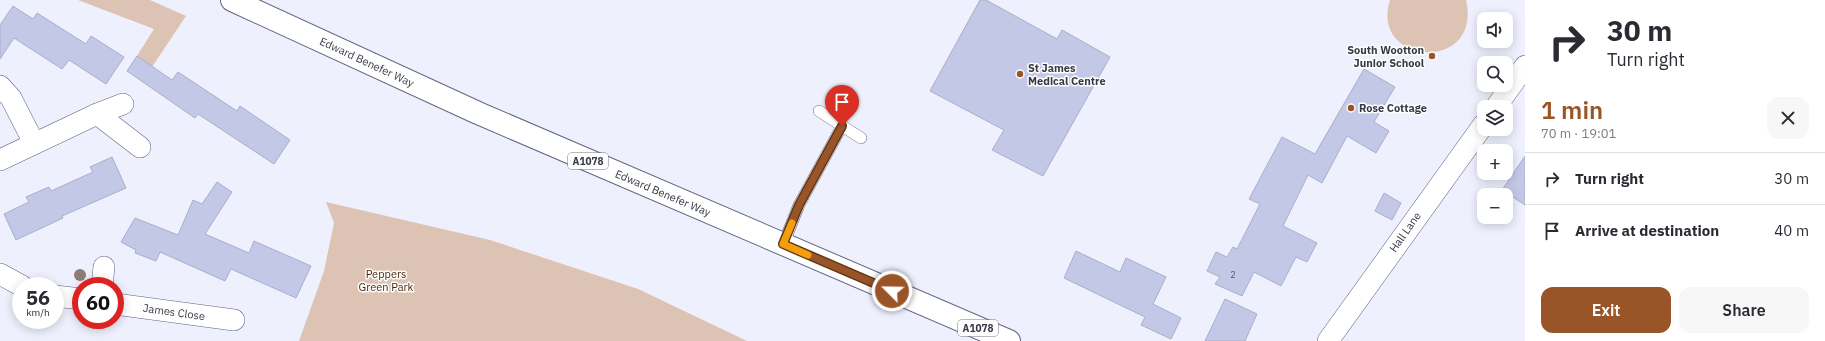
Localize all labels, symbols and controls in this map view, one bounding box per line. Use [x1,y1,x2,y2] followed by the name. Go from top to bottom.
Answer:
[1477,12,1513,224] map controls
[1477,12,1513,48] button: sound
[1607,12,1672,49] text: 30 m
[1541,16,1593,68] icon: right
[318,34,417,90] street label: Edward Benefer Way
[1347,43,1425,70] place label: South Wootton Junior School
[1607,48,1685,71] text: Turn right
[1427,51,1437,61] marker: South Wootton Junior School
[1477,56,1513,92] button: search
[1028,61,1106,88] place label: St James Medical Centre
[1015,69,1025,79] marker: St James Medical Centre
[825,85,859,126] pin
[831,91,853,113] icon: arrive
[1541,94,1603,126] text: 1 min
[1767,97,1809,139] button: close
[1477,100,1513,136] button: layers
[1359,101,1427,115] place label: Rose Cottage
[1346,103,1356,113] marker: Rose Cottage
[1541,125,1616,142] text: 70 m · 19:01
[1477,144,1513,180] button: +
[568,153,608,169] road number: A1078
[613,167,713,220] street label: Edward Benefer Way
[1541,168,1563,190] icon: right
[1575,169,1644,188] text: Turn right
[1774,169,1809,188] text: 30 m
[1477,188,1513,224] button: −
[1386,209,1424,255] street label: Hall Lane
[1541,220,1563,242] icon: arrive
[1575,221,1719,240] text: Arrive at destination
[1774,221,1809,240] text: 40 m
[359,267,414,294] park label: Peppers Green Park
[1230,269,1236,280] house number: 2
[871,270,913,312] position arrow
[72,277,124,329] speed limit sign: 60
[26,284,50,311] text: 56
[1541,287,1671,333] button: Exit
[1679,287,1809,333] button: Share
[142,301,206,323] street label: James Close
[26,306,50,319] text: km/h
[958,320,998,336] road number: A1078

